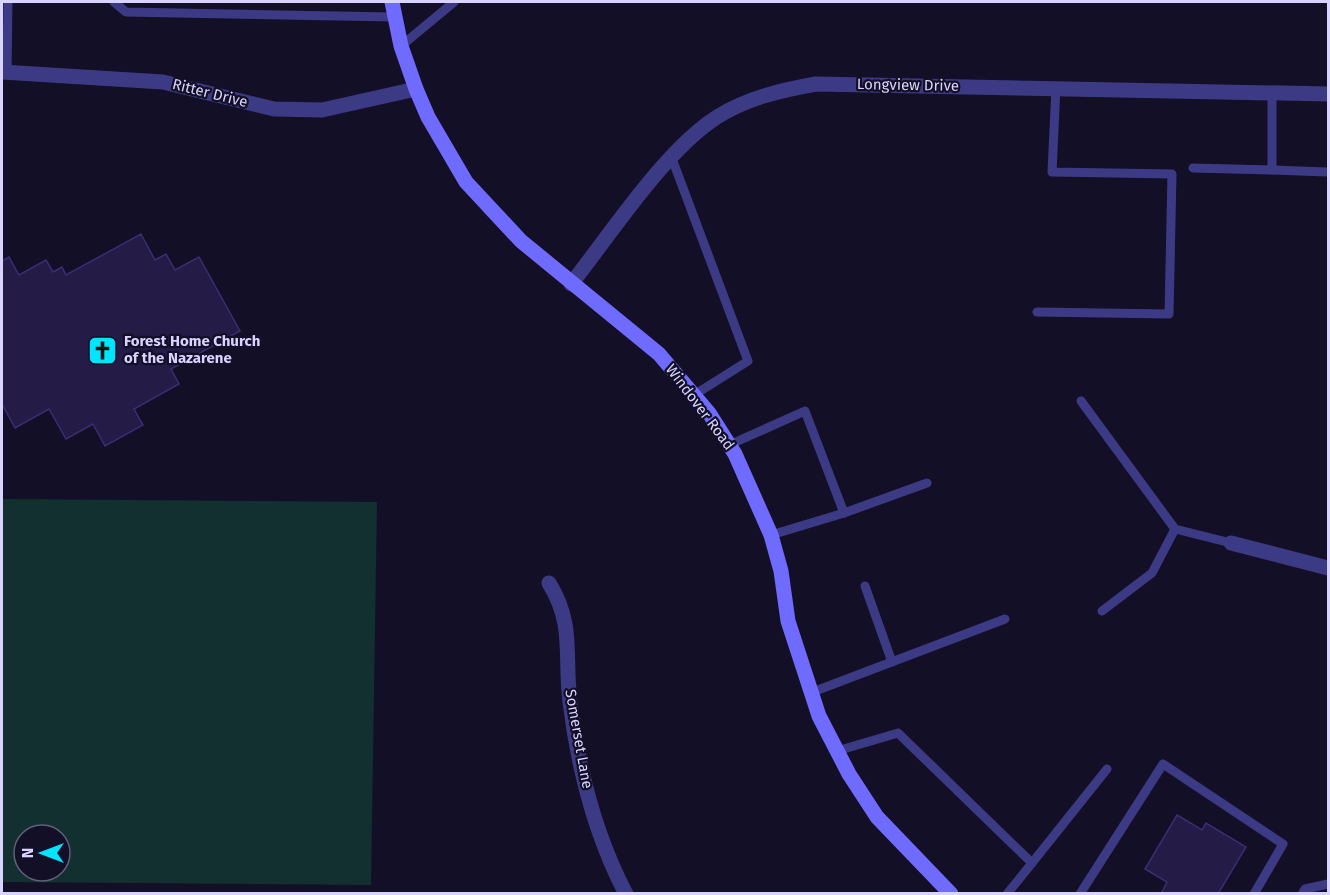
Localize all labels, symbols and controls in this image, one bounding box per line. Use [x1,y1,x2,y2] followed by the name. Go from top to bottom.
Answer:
[170,75,250,111] street label: Ritter Drive
[857,75,959,95] street label: Longview Drive
[124,332,260,367] place label: Forest Home Church of the Nazarene
[87,334,119,366] church icon: Forest Home Church of the Nazarene
[662,360,738,454] street label: Windover Road
[561,688,597,790] street label: Somerset Lane
[12,823,72,883] north arrow
[18,848,37,858] text: N

